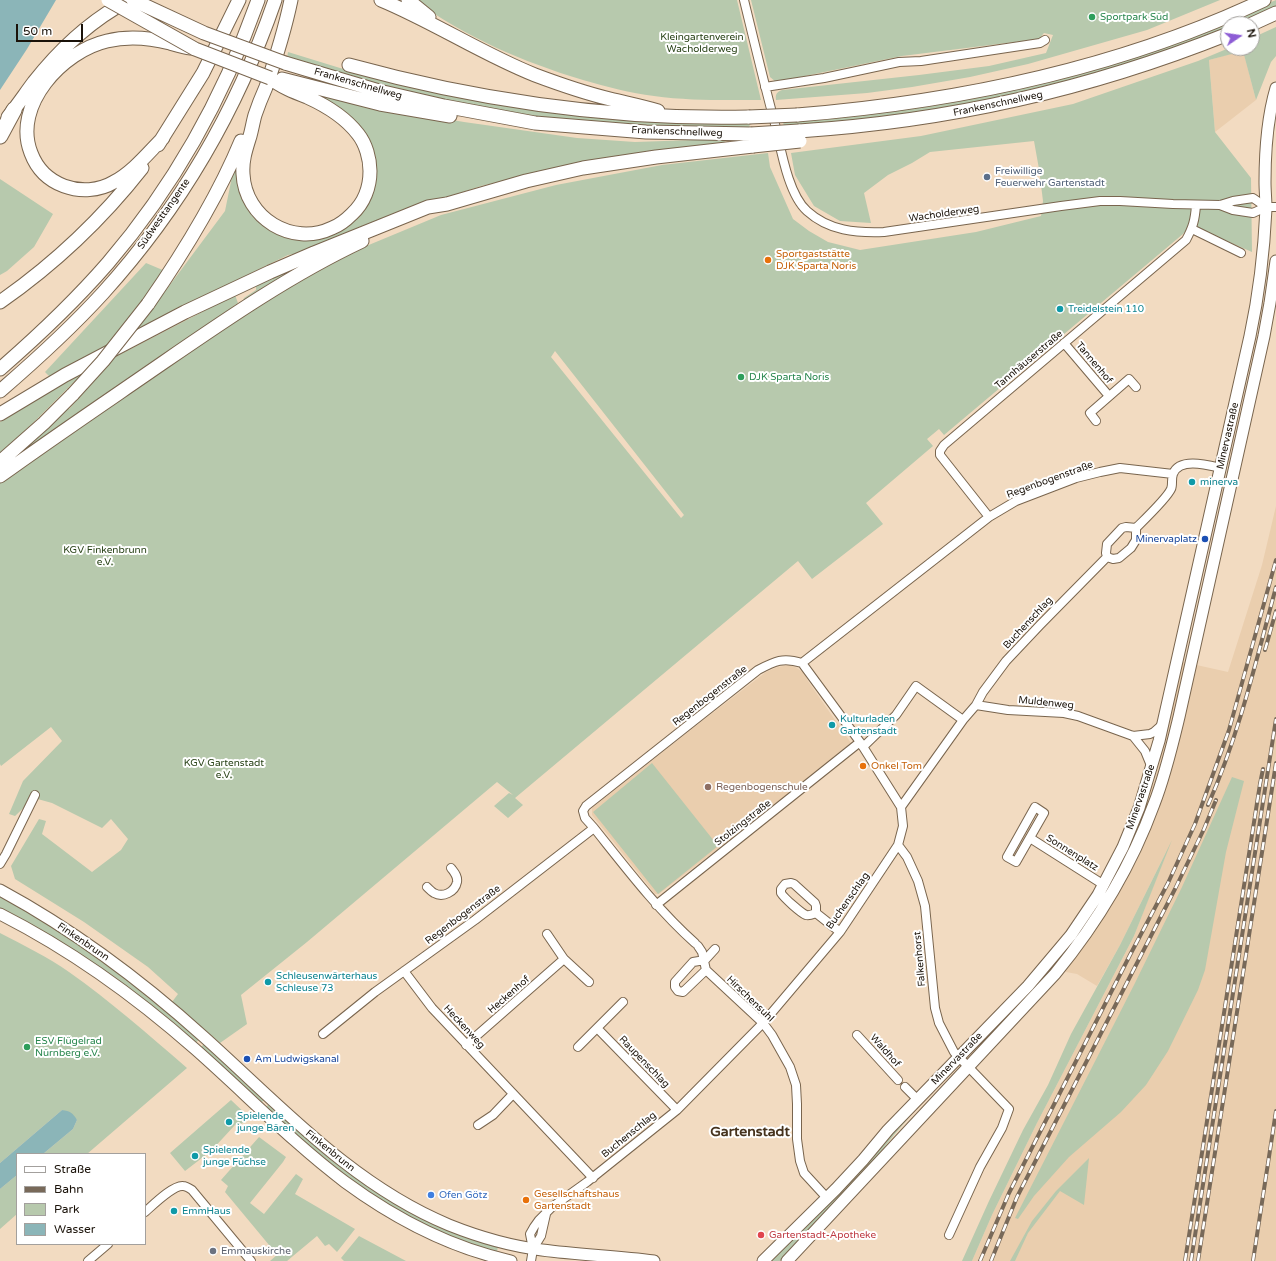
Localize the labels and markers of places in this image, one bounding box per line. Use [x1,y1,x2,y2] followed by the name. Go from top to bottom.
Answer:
[1100,11,1168,23] place label: Sportpark Süd
[1087,12,1097,22] marker: Sportpark Süd
[995,165,1105,188] place label: Freiwillige Feuerwehr Gartenstadt
[982,172,992,182] marker: Freiwillige Feuerwehr Gartenstadt
[776,248,856,272] place label: Sportgaststätte DJK Sparta Noris
[763,255,773,265] marker: Sportgaststätte DJK Sparta Noris
[1068,303,1144,315] place label: Treidelstein 110
[1055,304,1065,314] marker: Treidelstein 110
[749,371,829,383] place label: DJK Sparta Noris
[736,372,746,382] marker: DJK Sparta Noris
[1200,476,1238,488] place label: minerva
[1187,477,1197,487] marker: minerva
[1135,533,1197,545] place label: Minervaplatz
[1200,534,1210,544] marker: Minervaplatz
[840,713,897,736] place label: Kulturladen Gartenstadt
[827,720,837,730] marker: Kulturladen Gartenstadt
[871,760,922,772] place label: Onkel Tom
[858,761,868,771] marker: Onkel Tom
[716,781,808,793] place label: Regenbogenschule
[703,782,713,792] marker: Regenbogenschule
[276,970,377,994] place label: Schleusenwärterhaus Schleuse 73
[263,977,273,987] marker: Schleusenwärterhaus Schleuse 73
[35,1035,102,1058] place label: ESV Flügelrad Nürnberg e.V.
[22,1042,32,1052] marker: ESV Flügelrad Nürnberg e.V.
[255,1053,339,1065] place label: Am Ludwigskanal
[242,1054,252,1064] marker: Am Ludwigskanal
[237,1110,294,1134] place label: Spielende junge Bären
[224,1117,234,1127] marker: Spielende junge Bären
[203,1144,266,1168] place label: Spielende junge Füchse
[190,1151,200,1161] marker: Spielende junge Füchse
[534,1188,619,1212] place label: Gesellschaftshaus Gartenstadt
[439,1189,487,1201] place label: Ofen Götz
[426,1190,436,1200] marker: Ofen Götz
[521,1195,531,1205] marker: Gesellschaftshaus Gartenstadt
[182,1205,231,1217] place label: EmmHaus
[169,1206,179,1216] marker: EmmHaus
[769,1229,876,1241] place label: Gartenstadt-Apotheke
[756,1230,766,1240] marker: Gartenstadt-Apotheke
[221,1245,291,1257] place label: Emmauskirche
[208,1246,218,1256] marker: Emmauskirche

